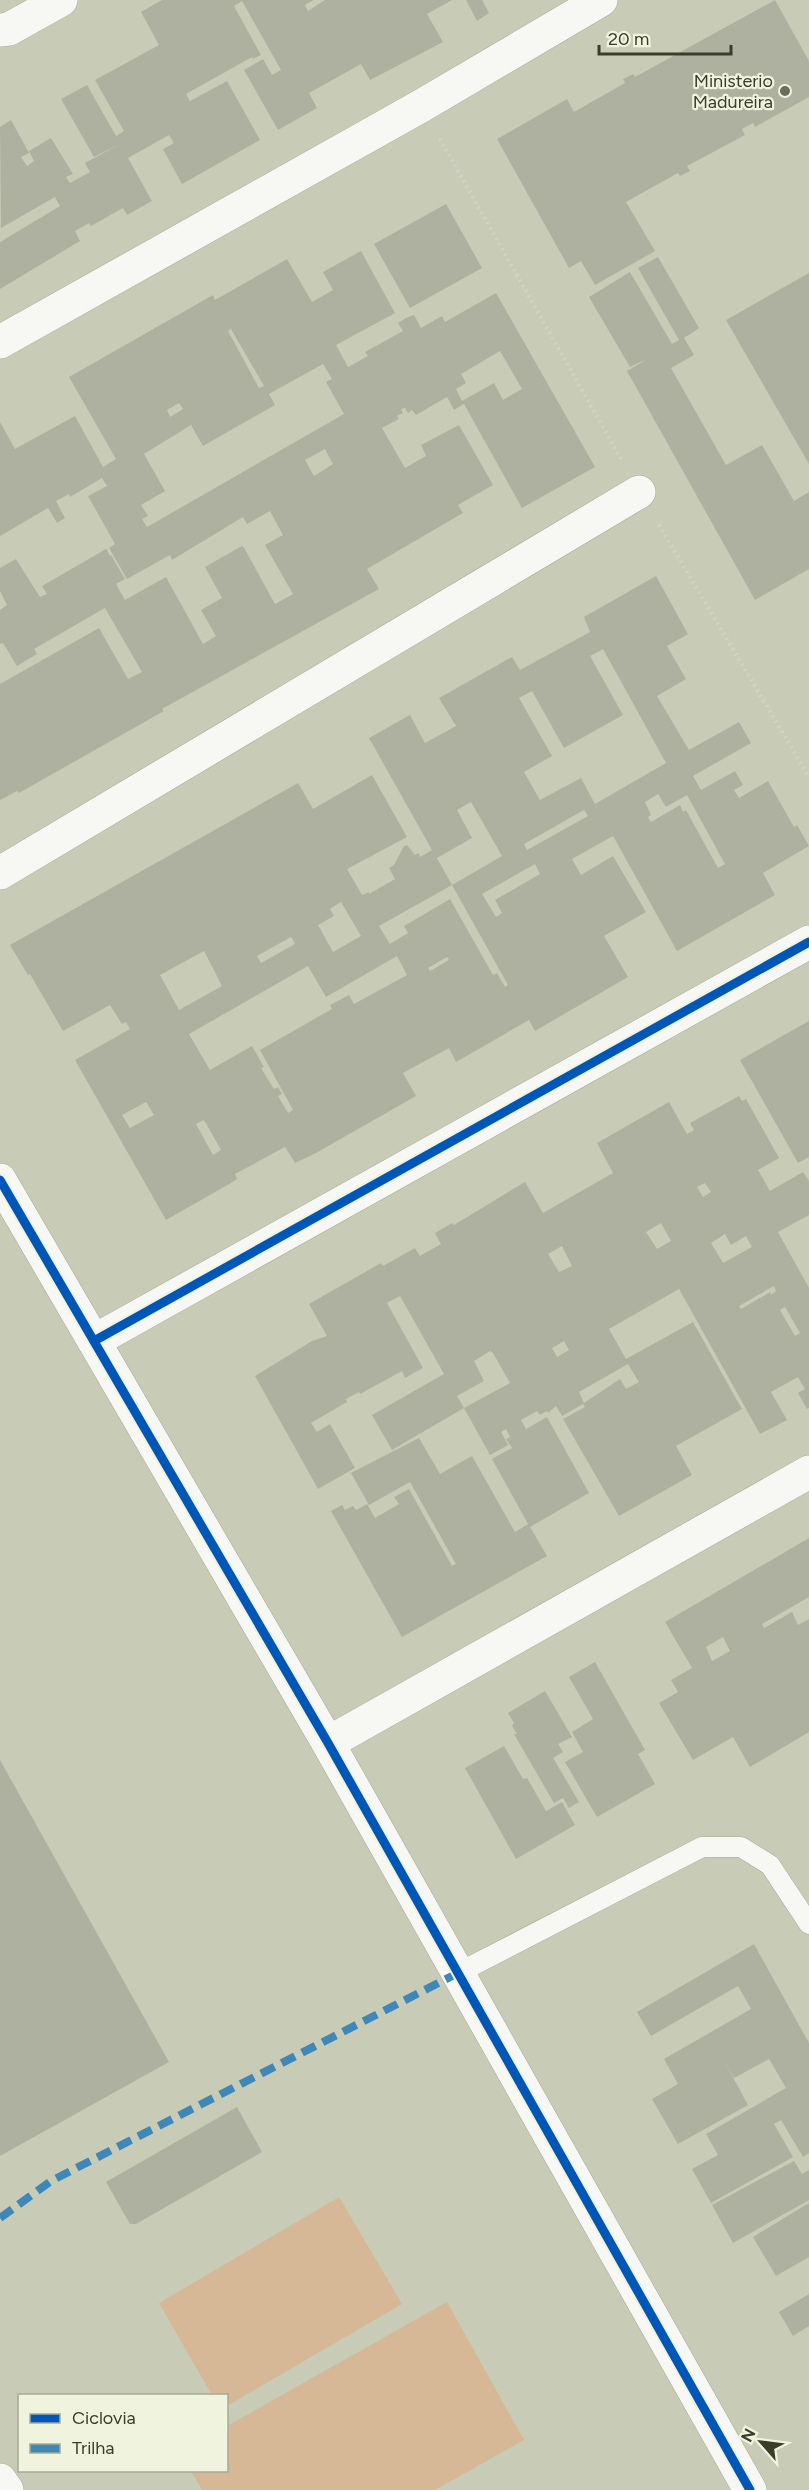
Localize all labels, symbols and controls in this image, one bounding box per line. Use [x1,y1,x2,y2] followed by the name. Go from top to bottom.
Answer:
[599,18,731,56] scale bar
[608,28,649,50] text: 20 m
[693,70,773,113] place label: Ministerio Madureira
[778,84,792,98] marker: Ministerio Madureira
[18,2394,228,2472] legend
[72,2407,136,2429] text: Ciclovia
[731,2412,791,2472] north arrow
[737,2425,759,2445] text: N
[72,2437,115,2459] text: Trilha

